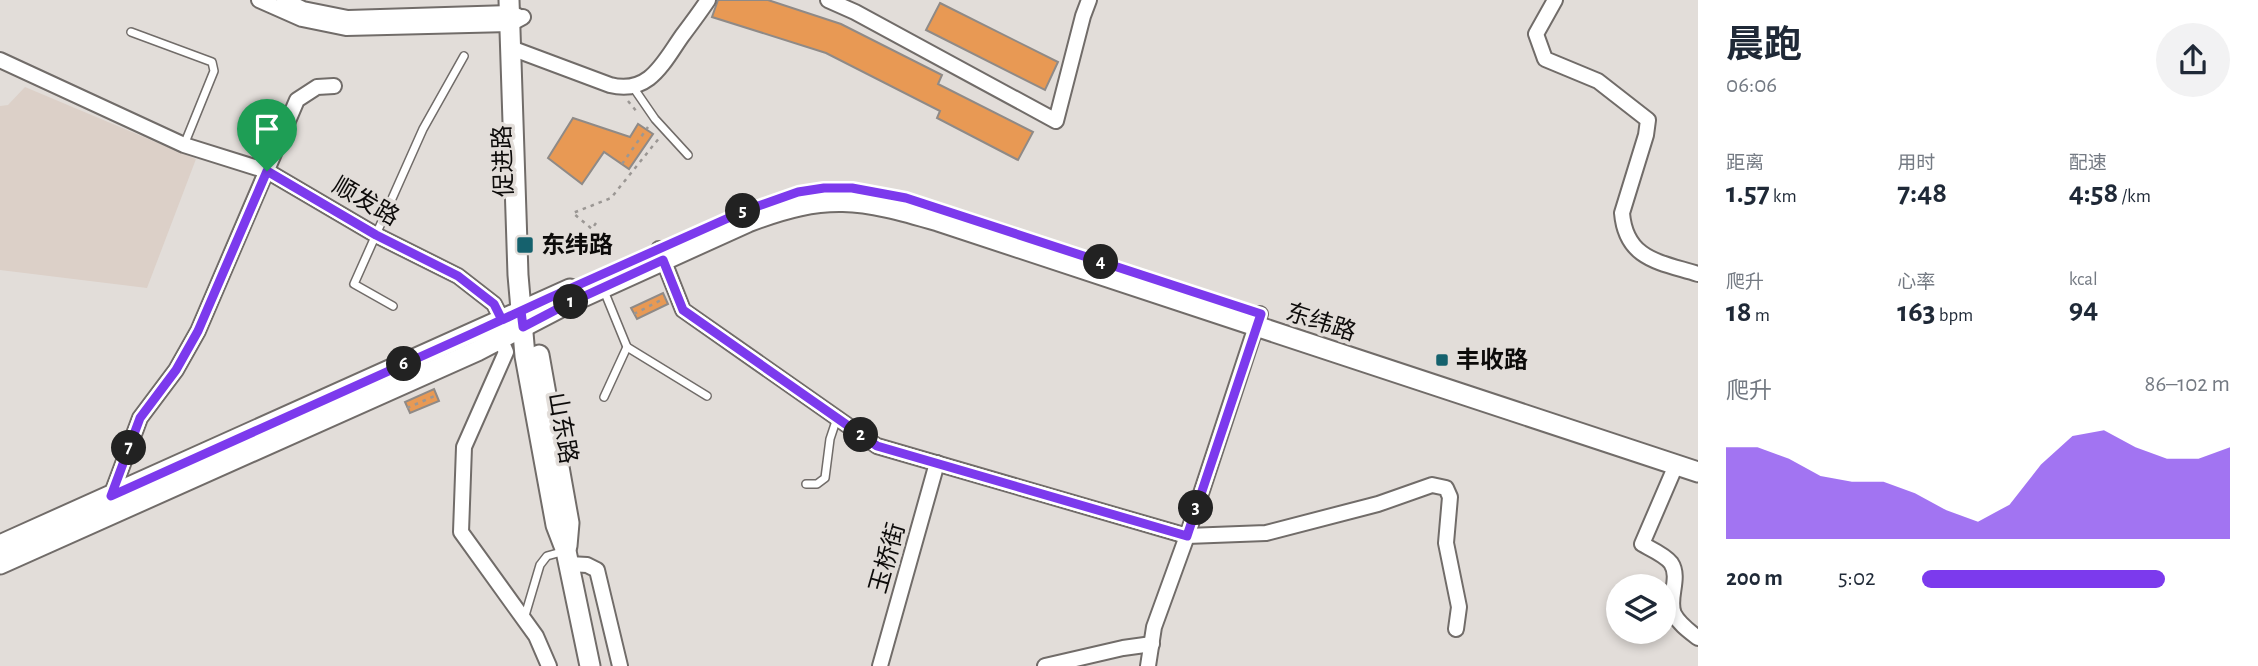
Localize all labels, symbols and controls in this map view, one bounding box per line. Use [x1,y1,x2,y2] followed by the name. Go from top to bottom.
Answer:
[2156,23,2230,97] button: share
[1726,27,1802,65] text: 晨跑
[1726,74,1777,97] text: 06:06
[237,99,297,171] pin
[248,110,286,148] icon: arrive
[489,125,517,197] street label: 促进路
[1726,154,1764,173] text: 距离
[1897,154,1935,173] text: 用时
[2069,154,2107,173] text: 配速
[328,172,404,230] street label: 顺发路
[1726,178,1770,208] text: 1.57
[1897,178,1947,208] text: 7:48
[2069,178,2118,208] text: 4:58
[1770,187,1797,206] text: km
[2118,187,2151,206] text: /km
[726,194,760,228] pin: 5
[738,201,747,220] text: 5
[541,232,613,258] place label: 东纬路
[515,235,535,255] marker: 东纬路
[1084,244,1118,280] pin: 4
[1096,252,1105,271] text: 4
[2069,270,2098,289] text: kcal
[1726,273,1764,292] text: 爬升
[1897,273,1935,292] text: 心率
[554,284,588,320] pin: 1
[567,292,574,311] text: 1
[2069,294,2098,324] text: 94
[1726,297,1752,327] text: 18
[1897,297,1936,327] text: 163
[1283,299,1359,345] street label: 东纬路
[1752,306,1770,325] text: m
[1936,306,1973,325] text: bpm
[386,346,422,382] pin: 6
[1456,347,1528,373] place label: 丰收路
[1434,352,1450,368] marker: 丰收路
[399,354,408,373] text: 6
[2145,373,2230,396] text: 86–102 m
[1726,380,1772,403] text: 爬升
[544,390,582,466] street label: 山东路
[844,418,878,452] pin: 2
[856,425,865,444] text: 2
[111,430,146,466] pin: 7
[124,438,133,457] text: 7
[1178,490,1214,526] pin: 3
[1191,498,1200,517] text: 3
[865,520,909,596] street label: 玉桥街
[1726,567,1783,590] text: 200 m
[1838,567,1876,590] text: 5:02
[1606,574,1676,644] map controls
[1606,574,1676,644] button: layers

